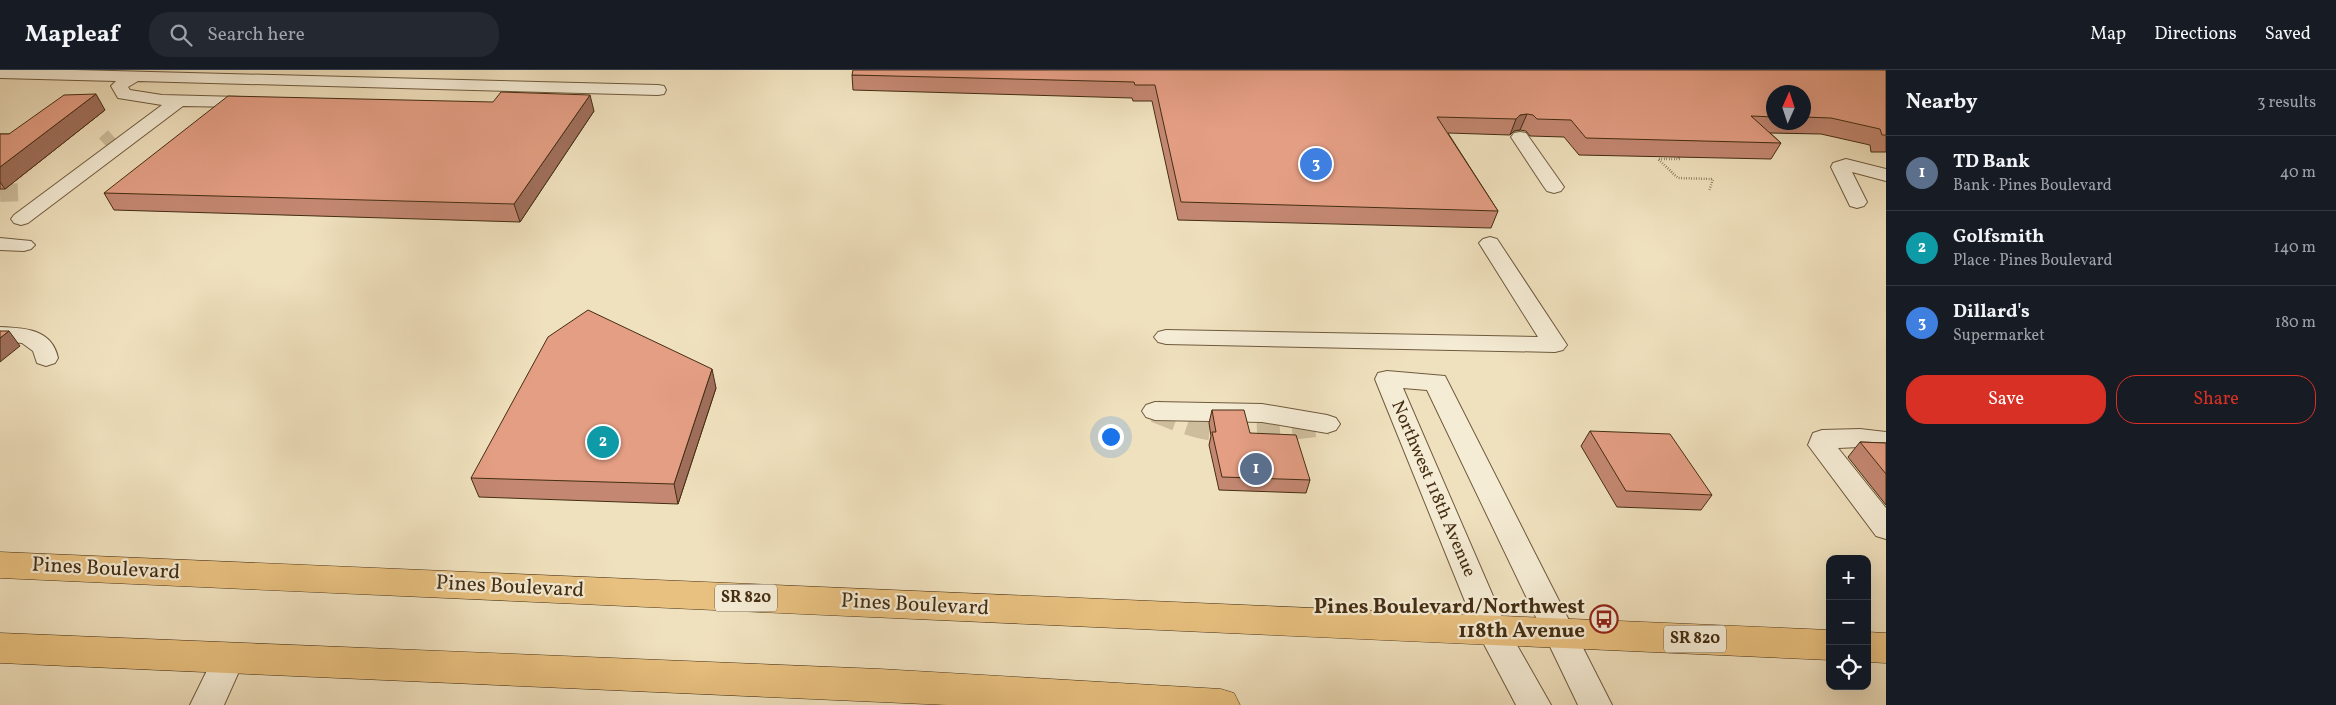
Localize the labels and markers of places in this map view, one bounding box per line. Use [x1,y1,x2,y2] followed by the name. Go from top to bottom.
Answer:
[1300,145,1332,183] pin: 3
[587,423,619,461] pin: 2
[1240,450,1272,488] pin: 1
[1314,593,1585,646] place label: Pines Boulevard/Northwest 118th Avenue
[1589,604,1619,634] bus stop icon: Pines Boulevard/Northwest 118th Avenue

